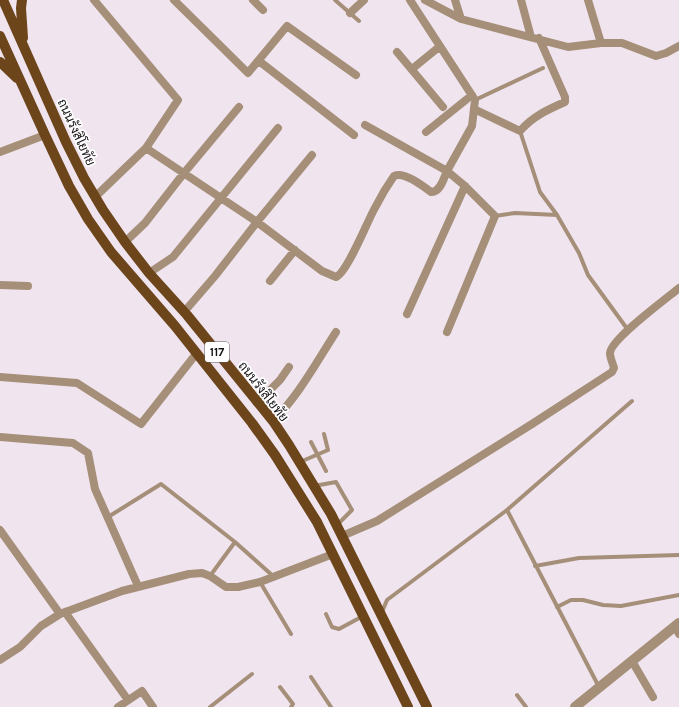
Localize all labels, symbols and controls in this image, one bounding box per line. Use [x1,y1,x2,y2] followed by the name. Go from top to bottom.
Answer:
[54,96,100,168] street label: ถนนรังสิโยทัย
[205,342,229,362] road number: 117
[235,358,293,424] street label: ถนนรังสิโยทัย

